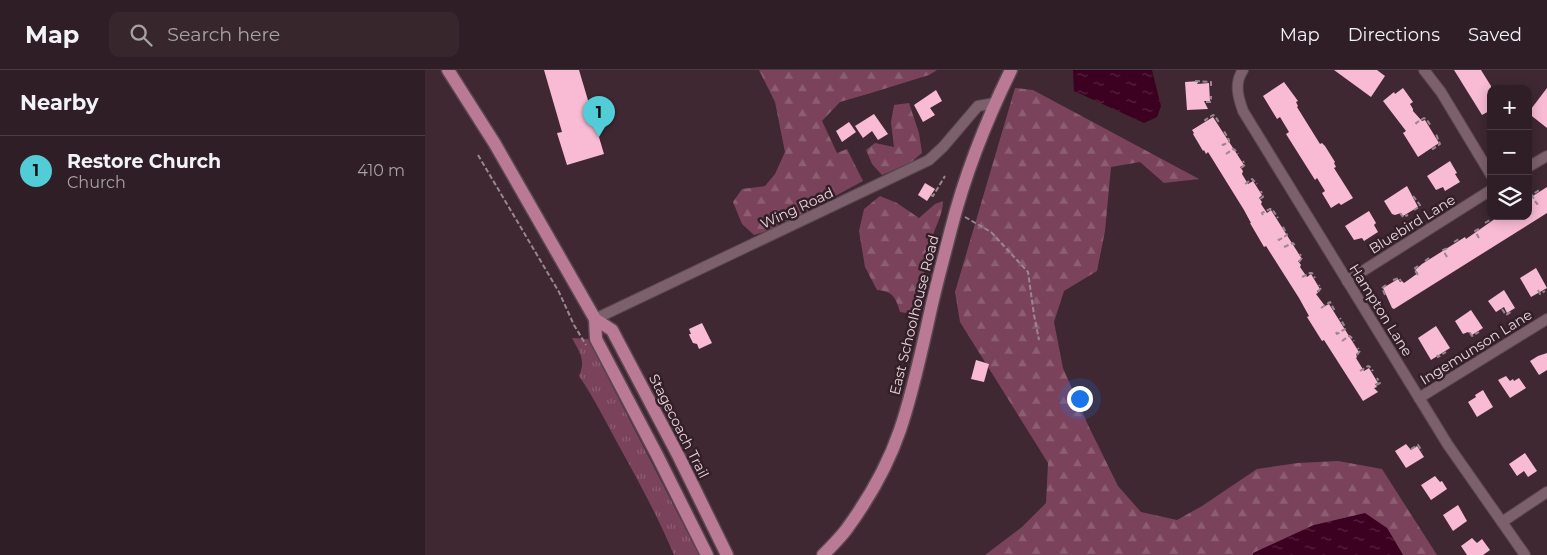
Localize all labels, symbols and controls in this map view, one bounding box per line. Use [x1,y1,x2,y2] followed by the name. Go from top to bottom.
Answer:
[109,12,459,57] search box
[25,20,79,49] text: Map
[127,21,155,49] icon: search
[167,23,280,46] text: Search here
[1280,24,1320,46] text: Map
[1348,24,1440,46] text: Directions
[1468,24,1522,46] text: Saved
[1487,85,1532,220] map controls
[1487,85,1532,130] button: +
[20,90,99,115] text: Nearby
[583,96,615,137] pin: 1
[1487,130,1532,175] button: −
[67,150,221,173] text: Restore Church
[33,161,39,180] text: 1
[357,161,405,180] text: 410 m
[67,173,126,192] text: Church
[1487,175,1532,220] button: layers
[758,183,836,233] street label: Wing Road
[1365,190,1459,258] street label: Bluebird Lane
[885,233,943,397] street label: East Schoolhouse Road
[1345,260,1417,360] street label: Hampton Lane
[1417,305,1535,389] street label: Ingemunson Lane
[645,371,713,481] street label: Stagecoach Trail
[1067,386,1093,412] your location

